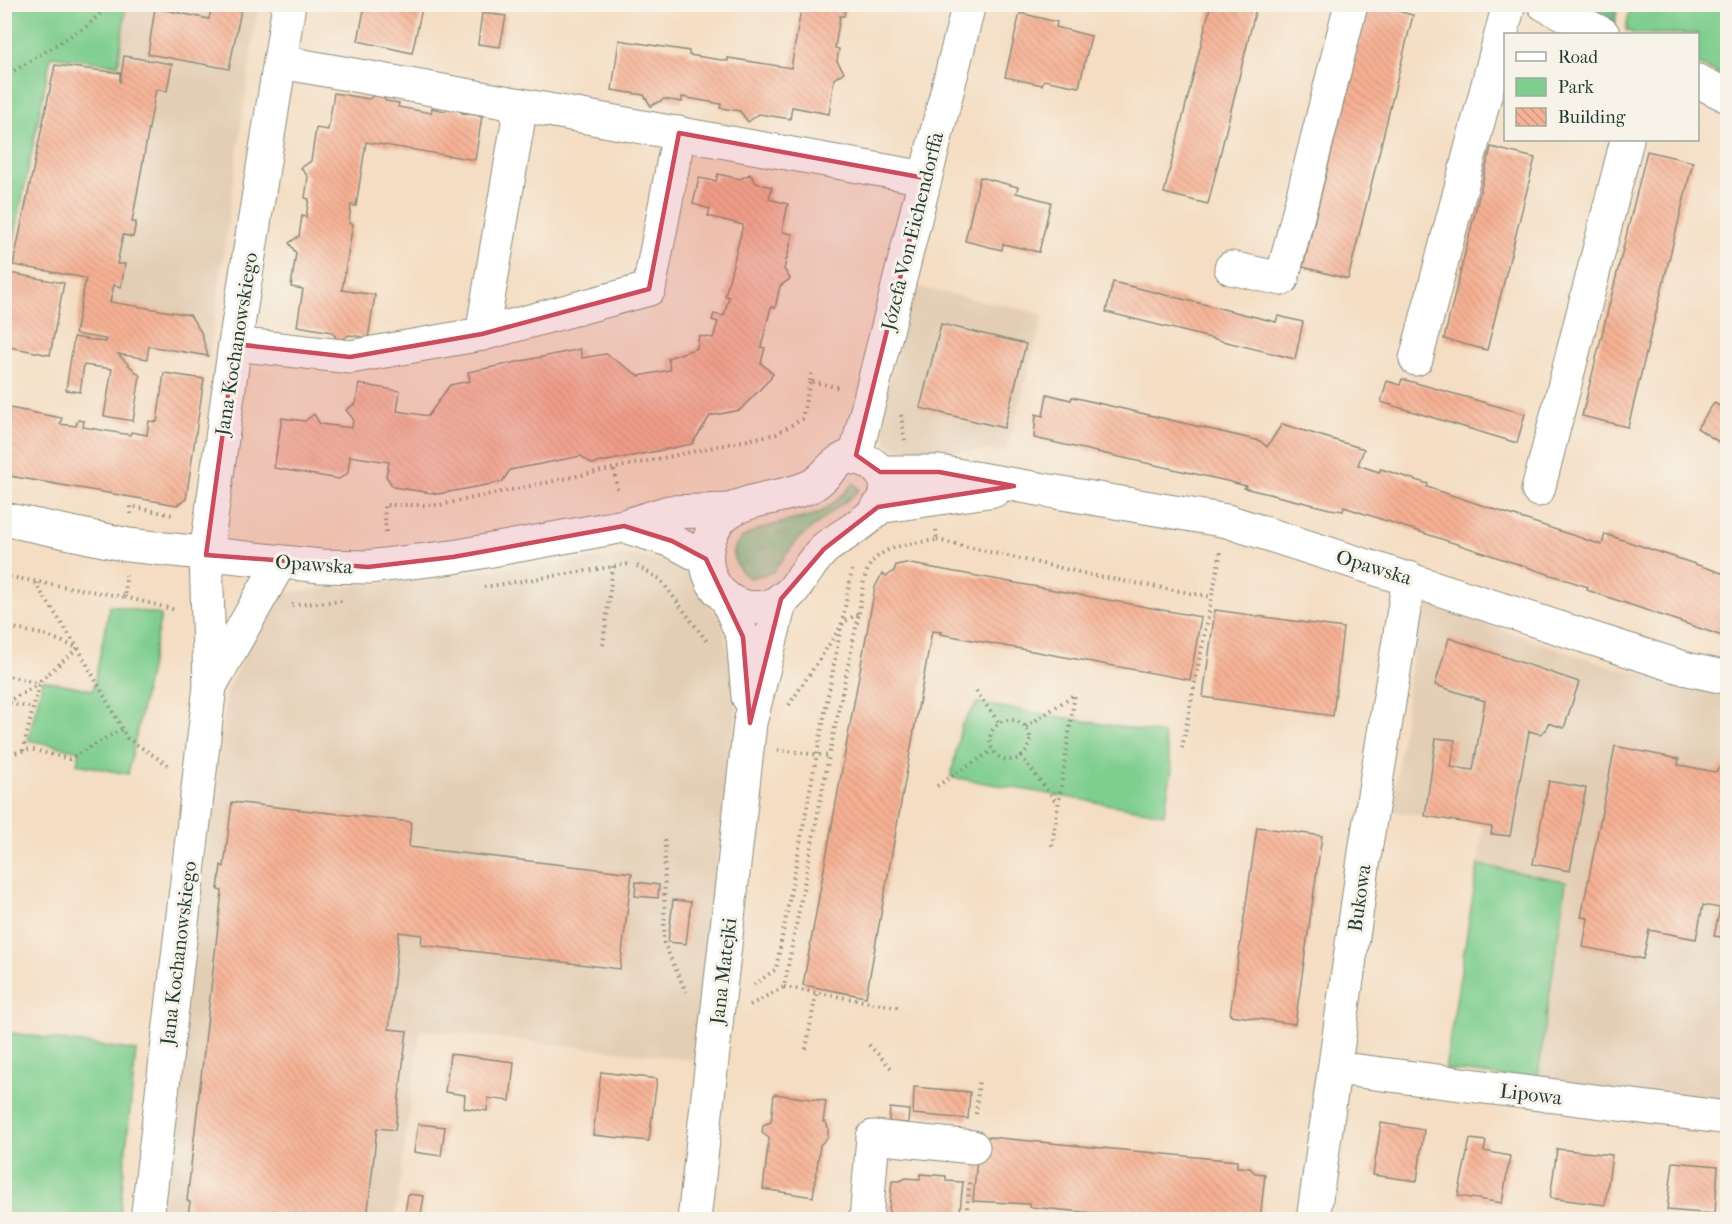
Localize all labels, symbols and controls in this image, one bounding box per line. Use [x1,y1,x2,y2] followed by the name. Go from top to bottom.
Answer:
[1504,33,1699,141] legend
[1558,47,1598,68] text: Road
[1558,77,1595,98] text: Park
[1558,107,1626,128] text: Building
[876,129,948,335] street label: Józefa Von Eichendorffa
[210,251,262,439] street label: Jana Kochanowskiego
[1333,545,1415,590] street label: Opawska
[274,550,354,579] street label: Opawska
[156,860,201,1048] street label: Jana Kochanowskiego
[1343,862,1376,933] street label: Bukowa
[705,916,741,1028] street label: Jana Matejki
[1499,1079,1564,1110] street label: Lipowa

